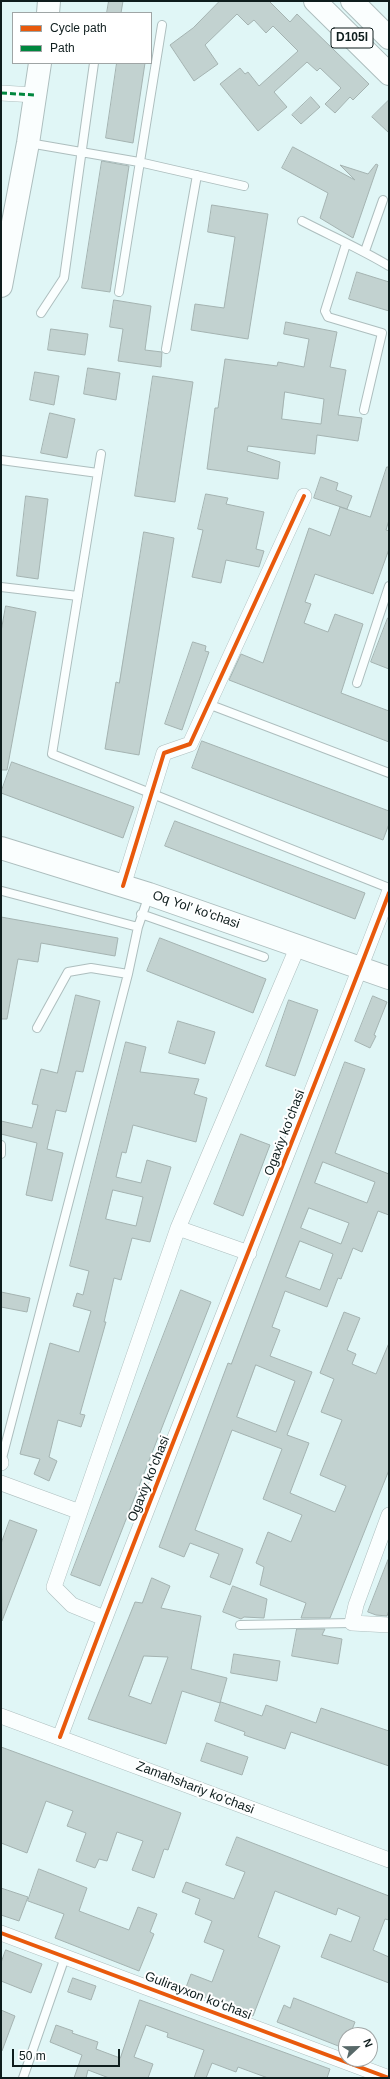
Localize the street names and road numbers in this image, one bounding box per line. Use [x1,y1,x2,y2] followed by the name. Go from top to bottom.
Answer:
[331,28,373,48] road number: D105l
[150,888,242,932] street label: Oq Yol' ko'chasi
[261,1088,309,1178] street label: Ogaxiy koʻchasi
[125,1434,173,1524] street label: Ogaxiy koʻchasi
[134,1758,256,1818] street label: Zamahshariy ko'chasi
[143,1969,253,2023] street label: Gulirayxon koʻchasi

